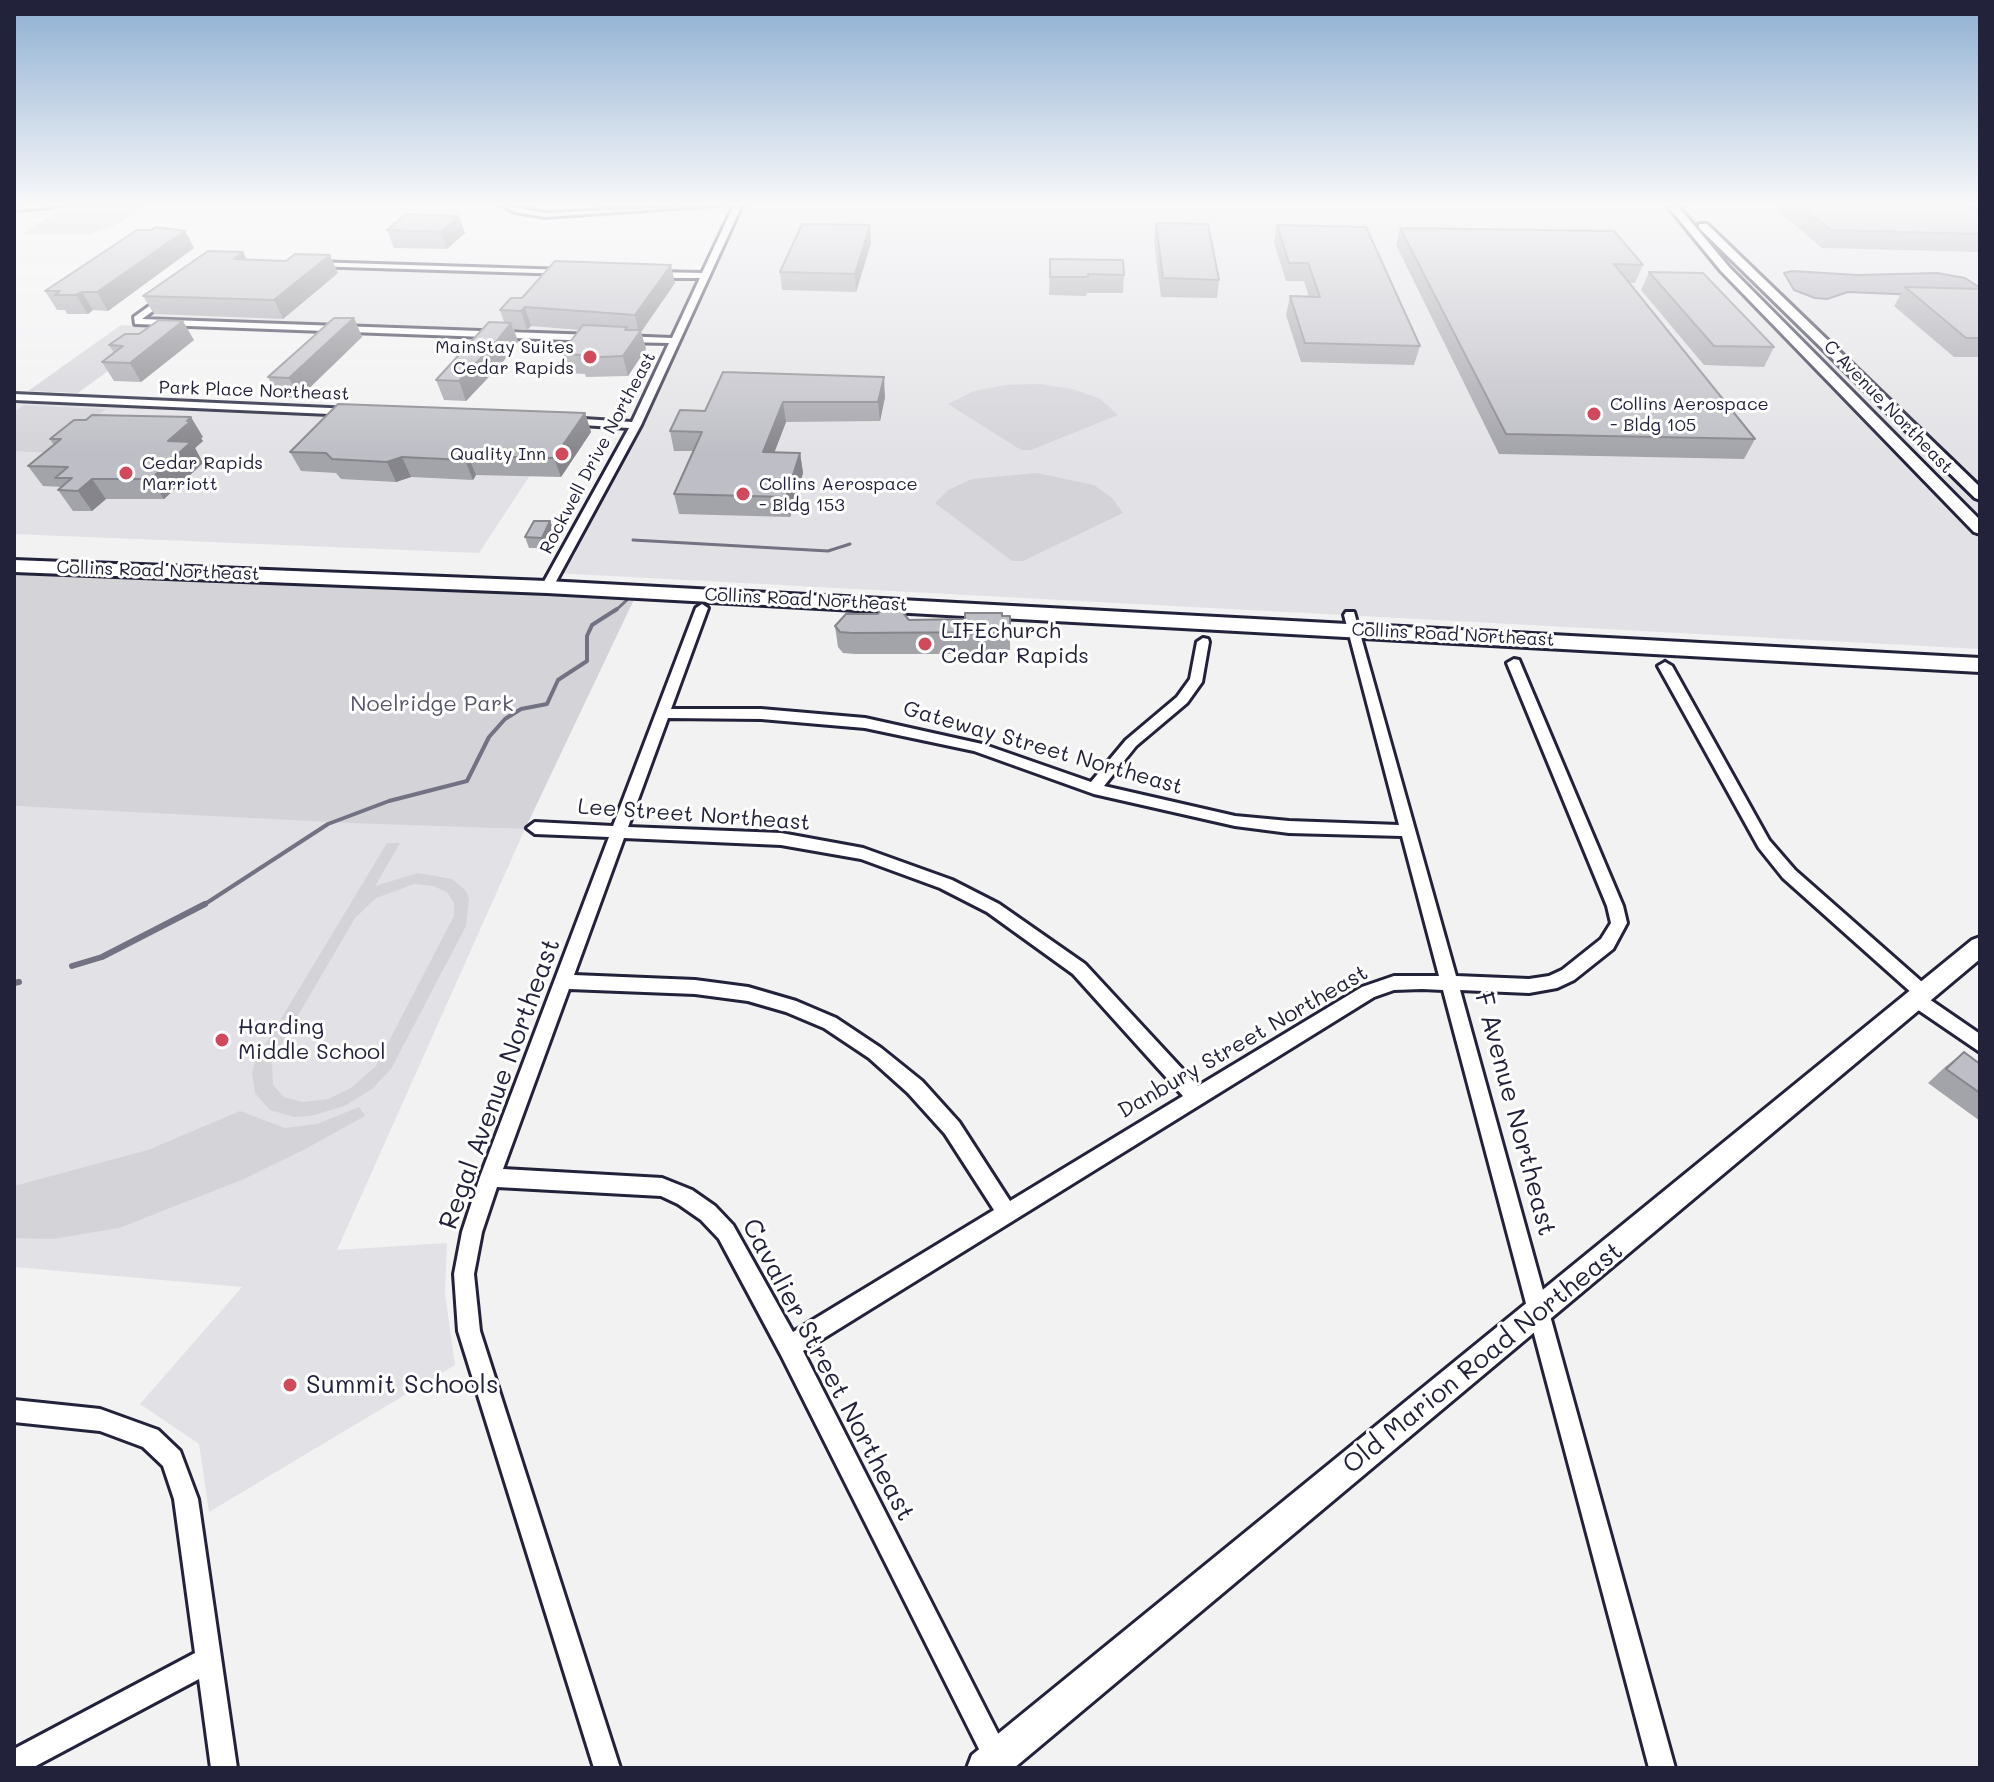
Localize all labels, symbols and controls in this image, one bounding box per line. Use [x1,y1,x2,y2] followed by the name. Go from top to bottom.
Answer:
[435,336,574,378] place label: MainStay Suites Cedar Rapids
[1819,336,1957,478] street label: C Avenue Northeast
[535,348,661,558] street label: Rockwell Drive Northeast
[581,348,599,366] marker: MainStay Suites Cedar Rapids
[158,377,350,405] street label: Park Place Northeast
[1610,393,1769,436] place label: Collins Aerospace - Bldg 105
[1585,405,1603,423] marker: Collins Aerospace - Bldg 105
[450,443,546,465] place label: Quality Inn
[553,445,571,463] marker: Quality Inn
[142,452,263,494] place label: Cedar Rapids Marriott
[117,464,135,482] marker: Cedar Rapids Marriott
[759,473,918,516] place label: Collins Aerospace - Bldg 153
[734,485,752,503] marker: Collins Aerospace - Bldg 153
[56,557,260,585] street label: Collins Road Northeast
[704,584,908,616] street label: Collins Road Northeast
[941,618,1089,670] place label: LIFEchurch Cedar Rapids
[1351,619,1555,651] street label: Collins Road Northeast
[916,635,934,653] marker: LIFEchurch Cedar Rapids
[350,691,514,717] park label: Noelridge Park
[900,695,1186,801] street label: Gateway Street Northeast
[577,794,811,836] street label: Lee Street Northeast
[433,934,567,1234] street label: Regal Avenue Northeast
[1114,960,1372,1124] street label: Danbury Street Northeast
[1467,989,1563,1239] street label: F Avenue Northeast
[238,1014,386,1066] place label: Harding Middle School
[213,1031,231,1049] marker: Harding Middle School
[735,1214,921,1526] street label: Cavalier Street Northeast
[1337,1235,1629,1481] street label: Old Marion Road Northeast
[306,1369,499,1401] place label: Summit Schools
[281,1376,299,1394] marker: Summit Schools

